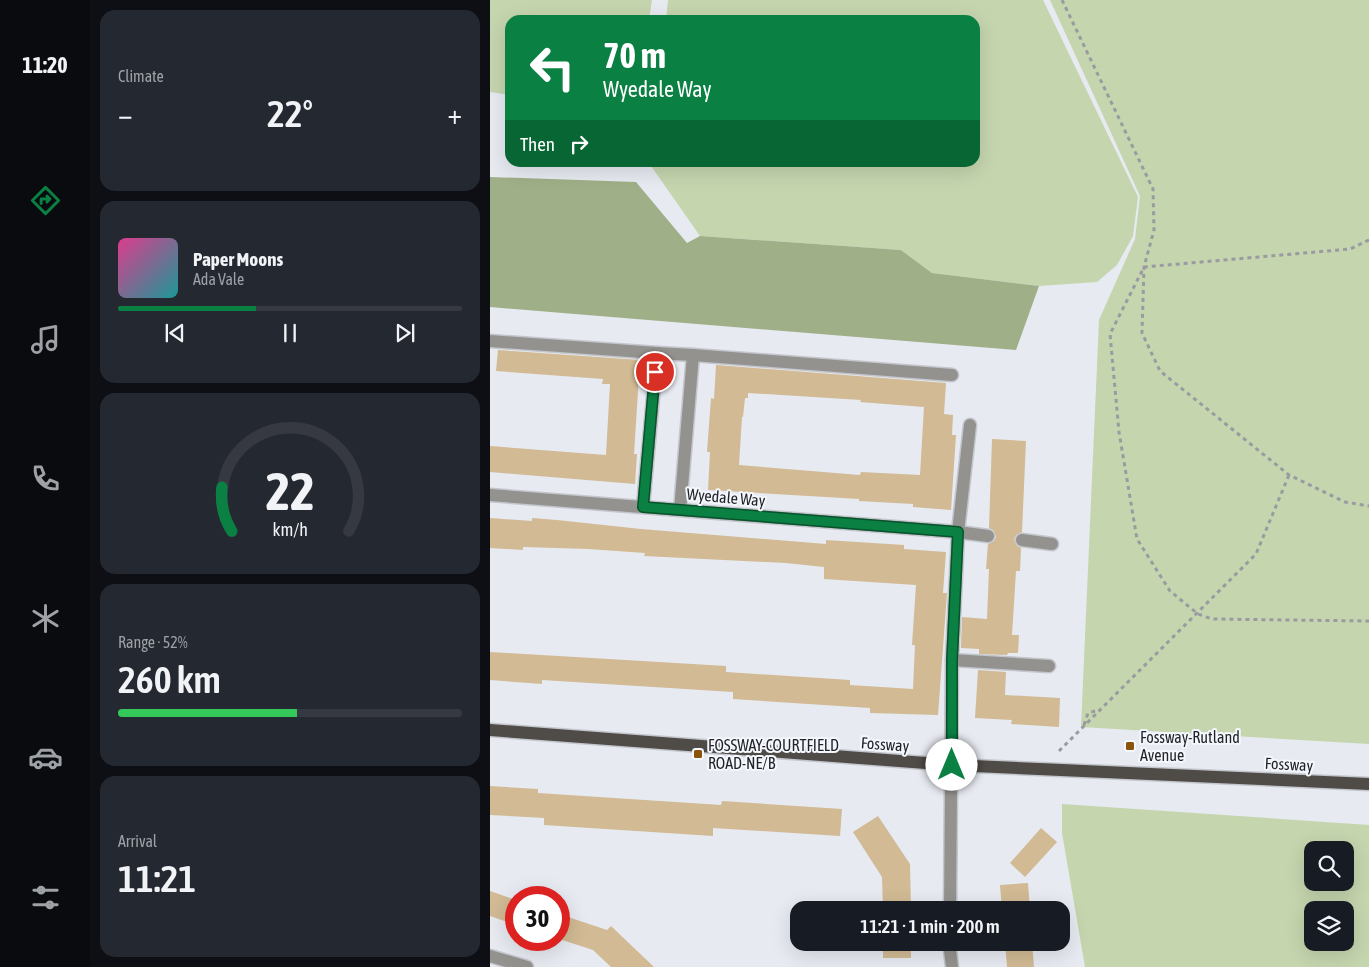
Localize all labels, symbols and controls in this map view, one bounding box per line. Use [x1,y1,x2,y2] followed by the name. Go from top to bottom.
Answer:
[520,35,585,100] icon: left
[603,35,666,75] text: 70 m
[22,52,68,78] text: 11:20
[118,67,164,85] text: Climate
[603,76,712,102] text: Wyedale Way
[267,92,313,135] text: 22°
[118,98,133,130] text: −
[447,98,462,130] text: +
[565,130,593,158] icon: right
[520,133,555,155] text: Then
[28,183,63,218] icon: directions
[193,248,283,270] text: Paper Moons
[193,270,244,288] text: Ada Vale
[161,319,189,347] icon: previous
[276,319,304,347] icon: pause
[391,319,419,347] icon: next
[28,322,63,357] icon: music
[634,351,676,393] pin
[641,358,669,386] icon: arrive
[28,461,63,496] icon: phone
[266,461,314,521] text: 22
[686,485,767,510] street label: Wyedale Way
[272,519,308,540] text: km/h
[28,601,63,636] icon: climate
[118,633,188,651] text: Range · 52%
[118,658,221,701] text: 260 km
[1140,728,1240,764] place label: Fossway-Rutland Avenue
[860,733,910,756] street label: Fossway
[708,736,839,772] place label: FOSSWAY-COURTFIELD ROAD-NE/B
[925,738,977,790] position arrow
[28,740,63,775] icon: car
[1124,740,1136,752] marker: Fossway-Rutland Avenue
[692,748,704,760] marker: FOSSWAY-COURTFIELD ROAD-NE/B
[1264,754,1314,775] street label: Fossway
[118,832,157,850] text: Arrival
[1304,841,1354,951] map controls
[1304,841,1354,891] button: search
[118,857,196,900] text: 11:21
[28,880,63,915] icon: filters
[505,886,570,951] speed limit sign: 30
[1304,901,1354,951] button: layers
[860,915,1000,937] text: 11:21 · 1 min · 200 m

